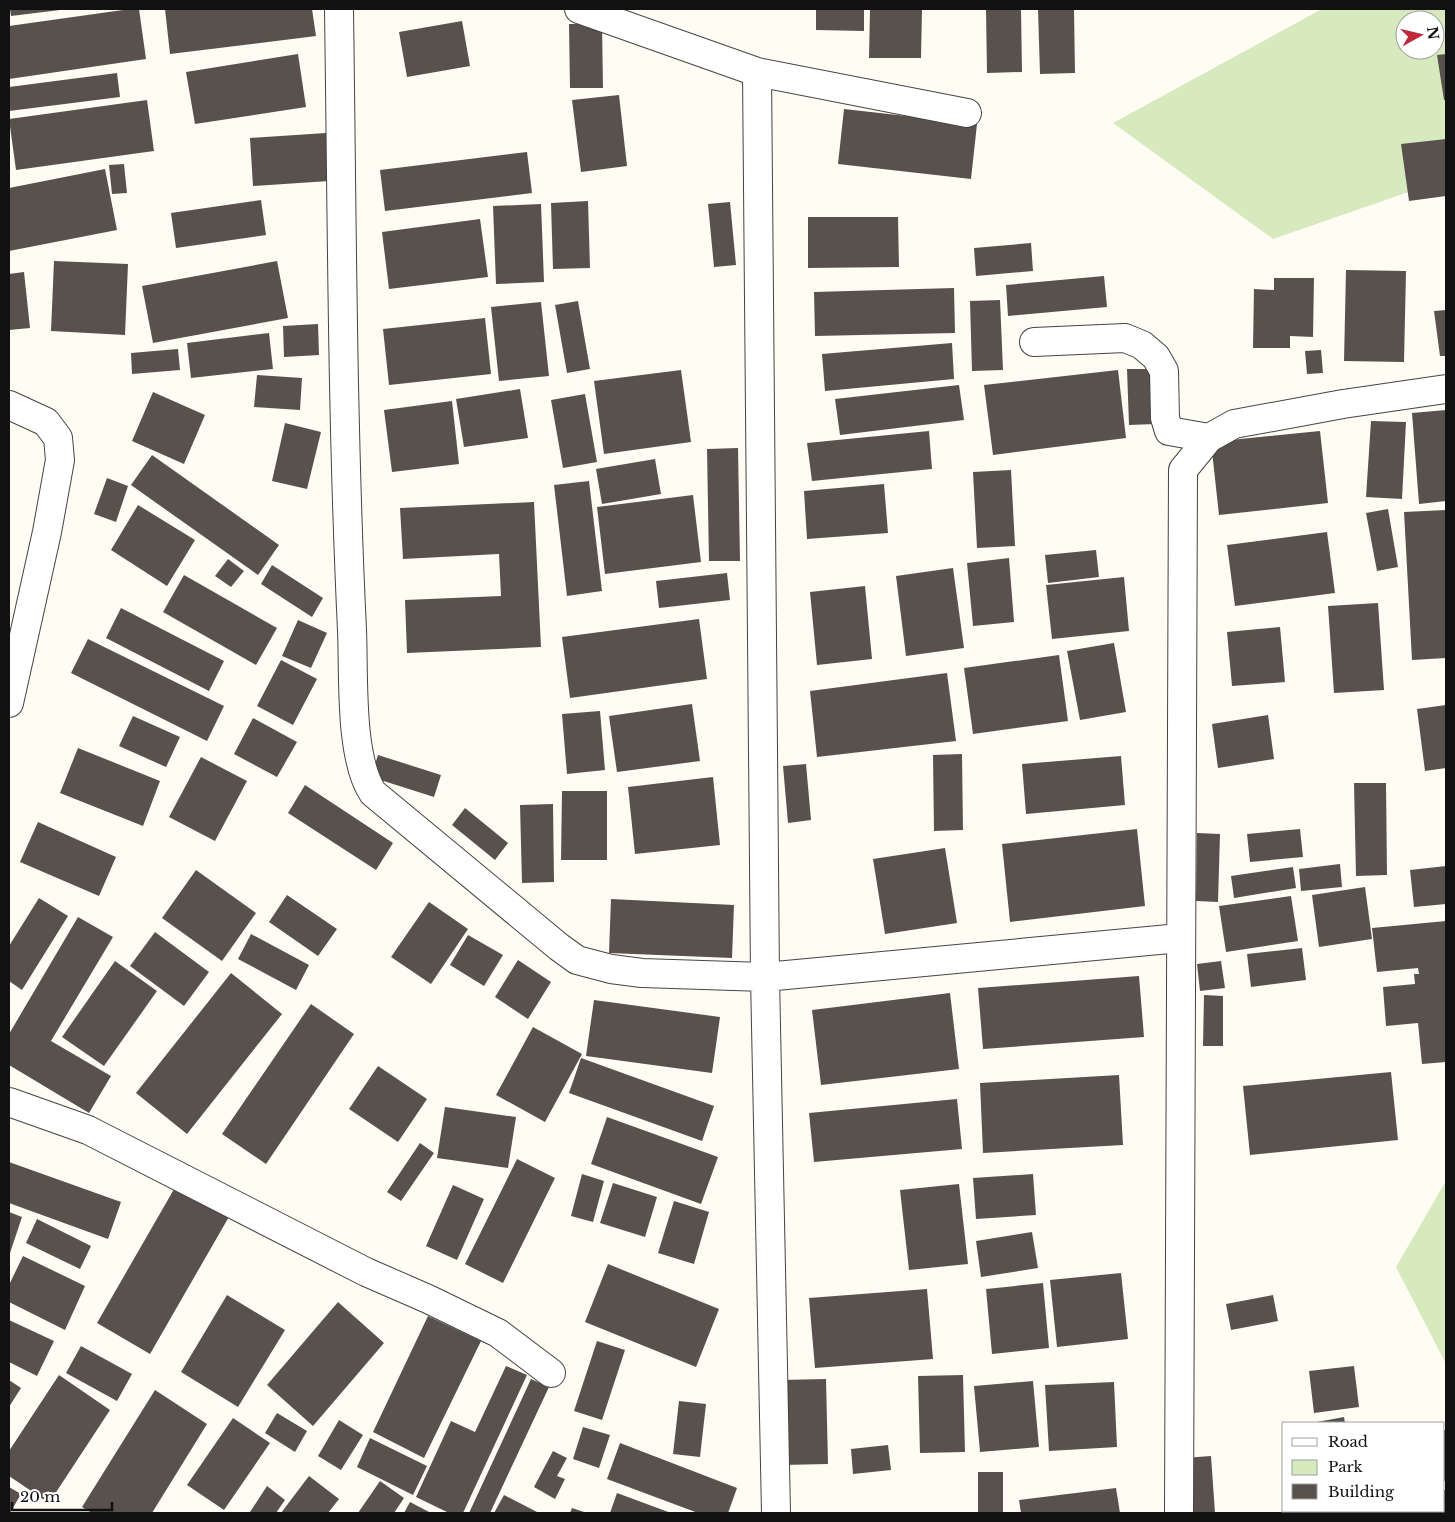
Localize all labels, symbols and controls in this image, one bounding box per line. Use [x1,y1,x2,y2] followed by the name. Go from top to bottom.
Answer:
[1395,10,1445,60] north arrow
[1423,25,1443,41] text: N
[1282,1422,1445,1512] legend
[1328,1432,1368,1451] text: Road
[1328,1457,1364,1476] text: Park
[12,1480,112,1512] scale bar
[1328,1482,1395,1501] text: Building
[20,1487,60,1506] text: 20 m

